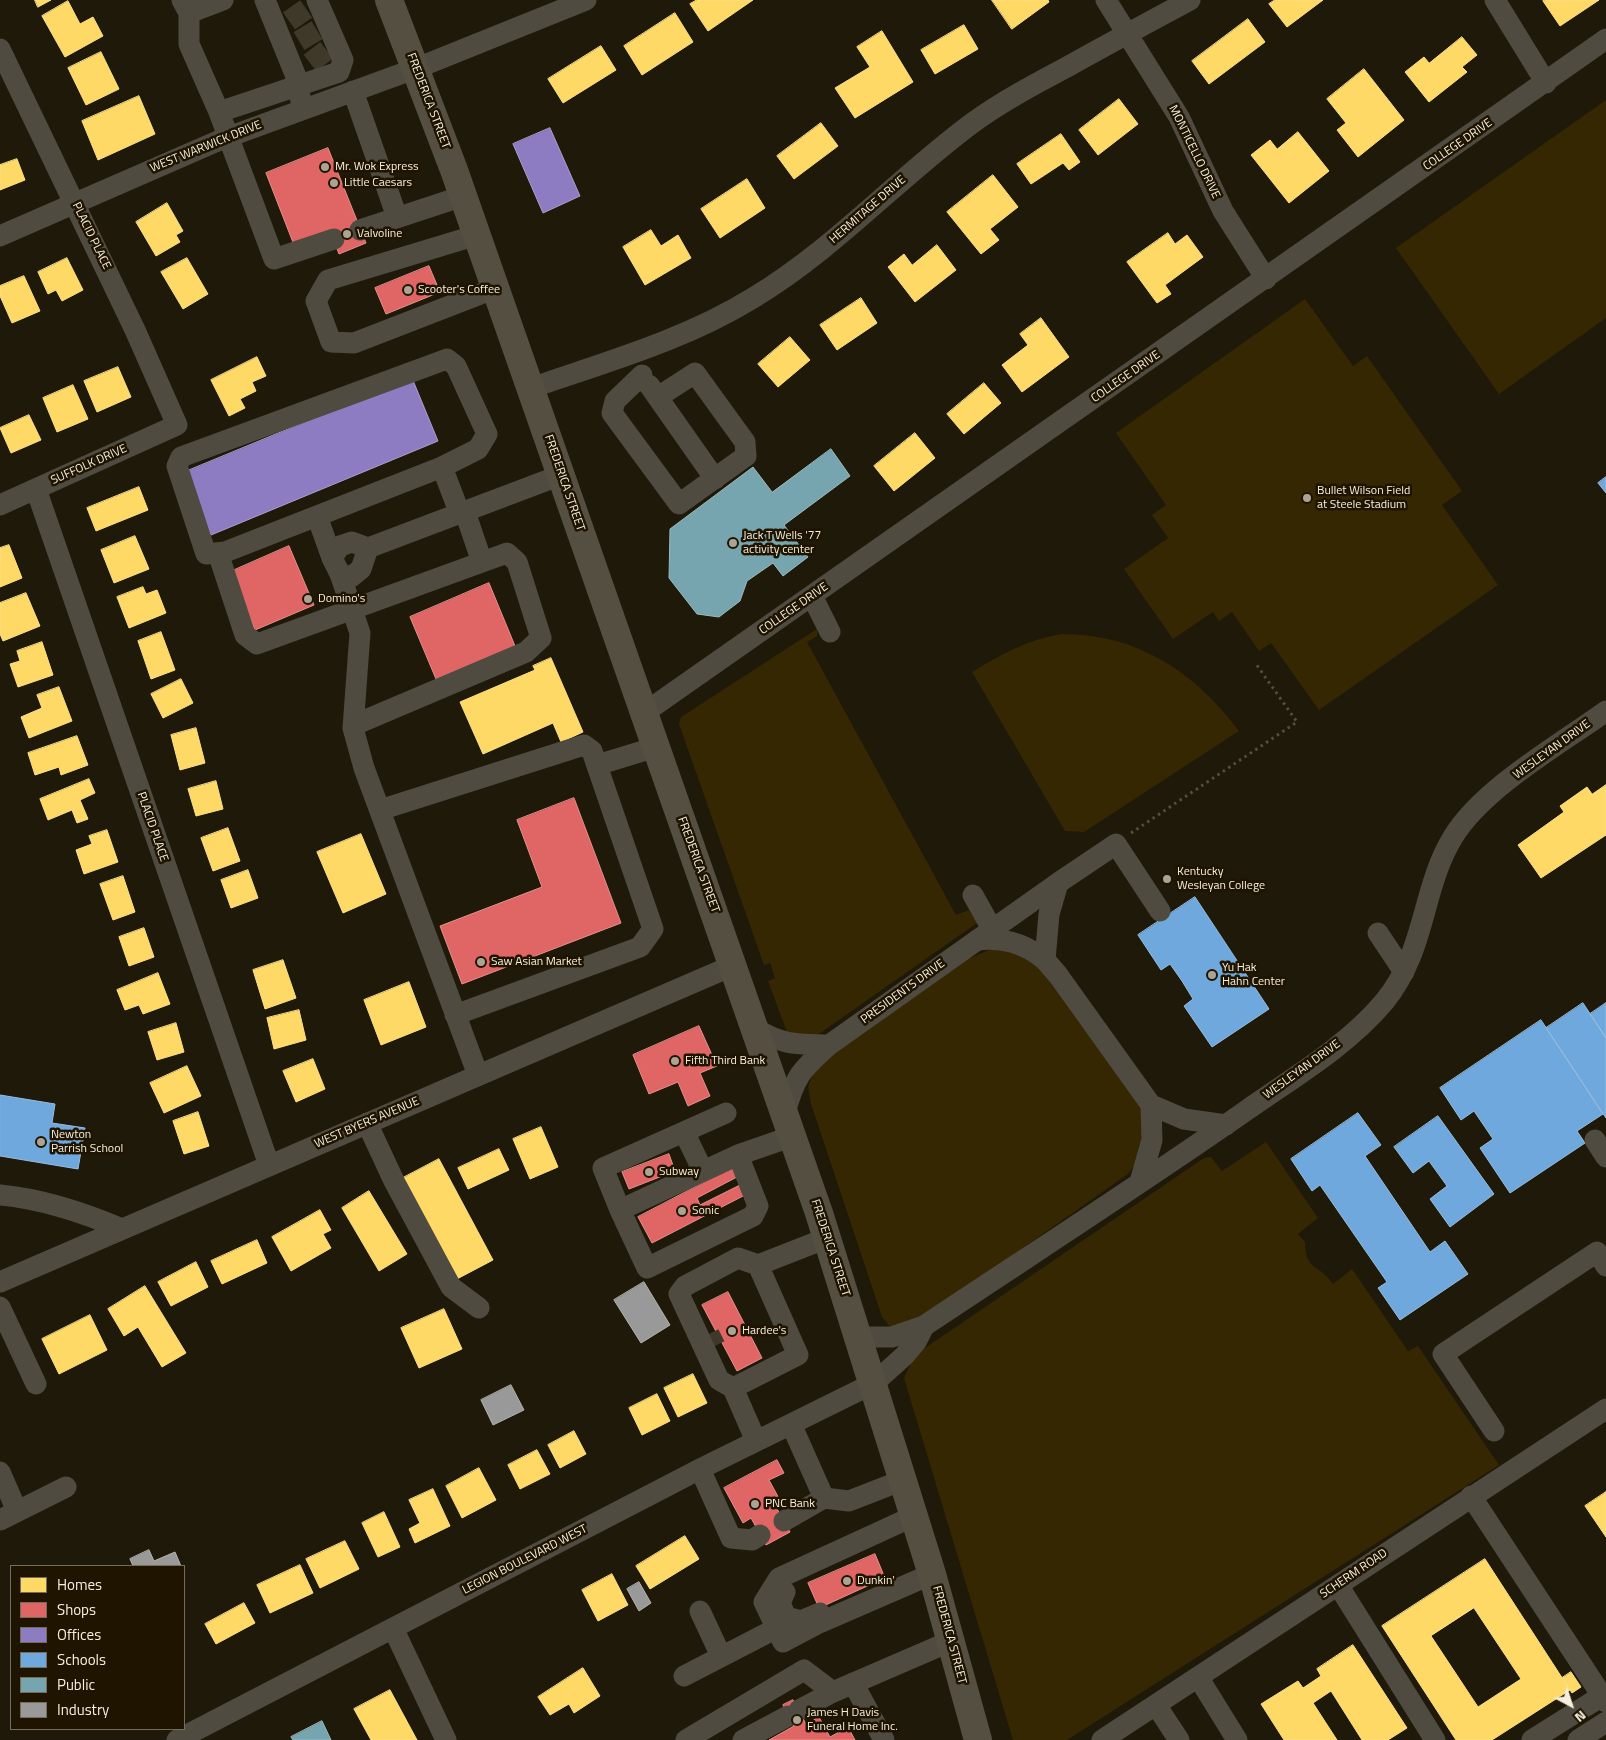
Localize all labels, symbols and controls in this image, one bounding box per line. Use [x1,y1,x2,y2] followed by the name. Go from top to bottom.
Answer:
[403,51,453,151] street label: FREDERICA STREET
[1165,103,1223,201] street label: MONTICELLO DRIVE
[1421,116,1495,174] street label: COLLEGE DRIVE
[148,118,264,176] street label: WEST WARWICK DRIVE
[335,160,419,174] place label: Mr. Wok Express
[319,161,331,173] marker: Mr. Wok Express
[827,173,909,247] street label: HERMITAGE DRIVE
[344,176,412,190] place label: Little Caesars
[328,177,340,189] marker: Little Caesars
[69,200,113,272] street label: PLACID PLACE
[357,227,402,241] place label: Valvoline
[341,228,353,240] marker: Valvoline
[418,283,500,297] place label: Scooter's Coffee
[402,284,414,296] marker: Scooter's Coffee
[1089,348,1163,406] street label: COLLEGE DRIVE
[541,433,587,533] street label: FREDERICA STREET
[49,442,129,488] street label: SUFFOLK DRIVE
[1317,484,1410,512] place label: Bullet Wilson Field at Steele Stadium
[1301,492,1313,504] marker: Bullet Wilson Field at Steele Stadium
[743,529,821,557] place label: Jack T Wells '77 activity center
[727,537,739,549] marker: Jack T Wells '77 activity center
[757,580,831,638] street label: COLLEGE DRIVE
[318,592,365,606] place label: Domino's
[302,593,314,605] marker: Domino's
[1511,717,1593,783] street label: WESLEYAN DRIVE
[133,790,171,864] street label: PLACID PLACE
[674,815,722,915] street label: FREDERICA STREET
[1177,865,1265,893] place label: Kentucky Wesleyan College
[1161,873,1173,885] marker: Kentucky Wesleyan College
[491,955,582,969] place label: Saw Asian Market
[475,956,487,968] marker: Saw Asian Market
[858,957,948,1027] street label: PRESIDENTS DRIVE
[1222,961,1285,989] place label: Yu Hak Hahn Center
[1206,969,1218,981] marker: Yu Hak Hahn Center
[1261,1037,1343,1103] street label: WESLEYAN DRIVE
[685,1054,765,1068] place label: Fifth Third Bank
[669,1055,681,1067] marker: Fifth Third Bank
[312,1094,422,1152] street label: WEST BYERS AVENUE
[51,1128,123,1156] place label: Newton Parrish School
[35,1136,47,1148] marker: Newton Parrish School
[659,1165,699,1179] place label: Subway
[643,1166,655,1178] marker: Subway
[808,1198,852,1298] street label: FREDERICA STREET
[692,1204,719,1218] place label: Sonic
[676,1205,688,1217] marker: Sonic
[742,1324,786,1338] place label: Hardee's
[726,1325,738,1337] marker: Hardee's
[765,1497,815,1511] place label: PNC Bank
[749,1498,761,1510] marker: PNC Bank
[460,1522,590,1598] street label: LEGION BOULEVARD WEST
[1318,1546,1390,1602] street label: SCHERM ROAD
[10,1565,185,1730] legend
[57,1573,102,1596] text: Homes
[857,1574,895,1588] place label: Dunkin'
[841,1575,853,1587] marker: Dunkin'
[929,1584,969,1686] street label: FREDERICA STREET
[57,1598,96,1621] text: Shops
[57,1623,101,1646] text: Offices
[57,1648,106,1671] text: Schools
[57,1673,95,1696] text: Public
[1546,1680,1596,1730] north arrow
[57,1698,109,1721] text: Industry
[807,1706,898,1734] place label: James H Davis Funeral Home Inc.
[1571,1706,1591,1728] text: N
[791,1714,803,1726] marker: James H Davis Funeral Home Inc.

